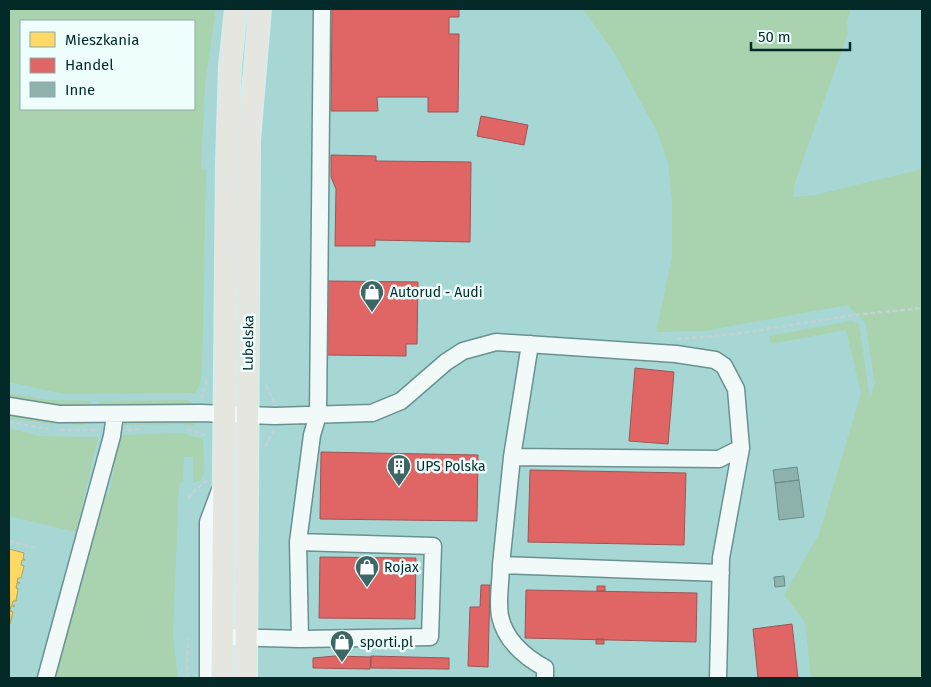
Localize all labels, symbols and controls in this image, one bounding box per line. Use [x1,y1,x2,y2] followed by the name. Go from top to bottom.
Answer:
[20,20,195,110] legend
[751,20,850,52] scale bar
[758,28,791,46] text: 50 m
[65,31,139,49] text: Mieszkania
[65,56,114,74] text: Handel
[65,81,95,99] text: Inne
[359,279,385,313] shop icon: Autorud - Audi
[390,284,483,301] place label: Autorud - Audi
[240,315,257,371] street label: Lubelska
[386,453,412,487] building icon: UPS Polska
[416,458,486,475] place label: UPS Polska
[354,554,380,588] shop icon: Rojax
[384,559,419,576] place label: Rojax
[329,629,355,663] shop icon: sporti.pl
[360,634,413,651] place label: sporti.pl

